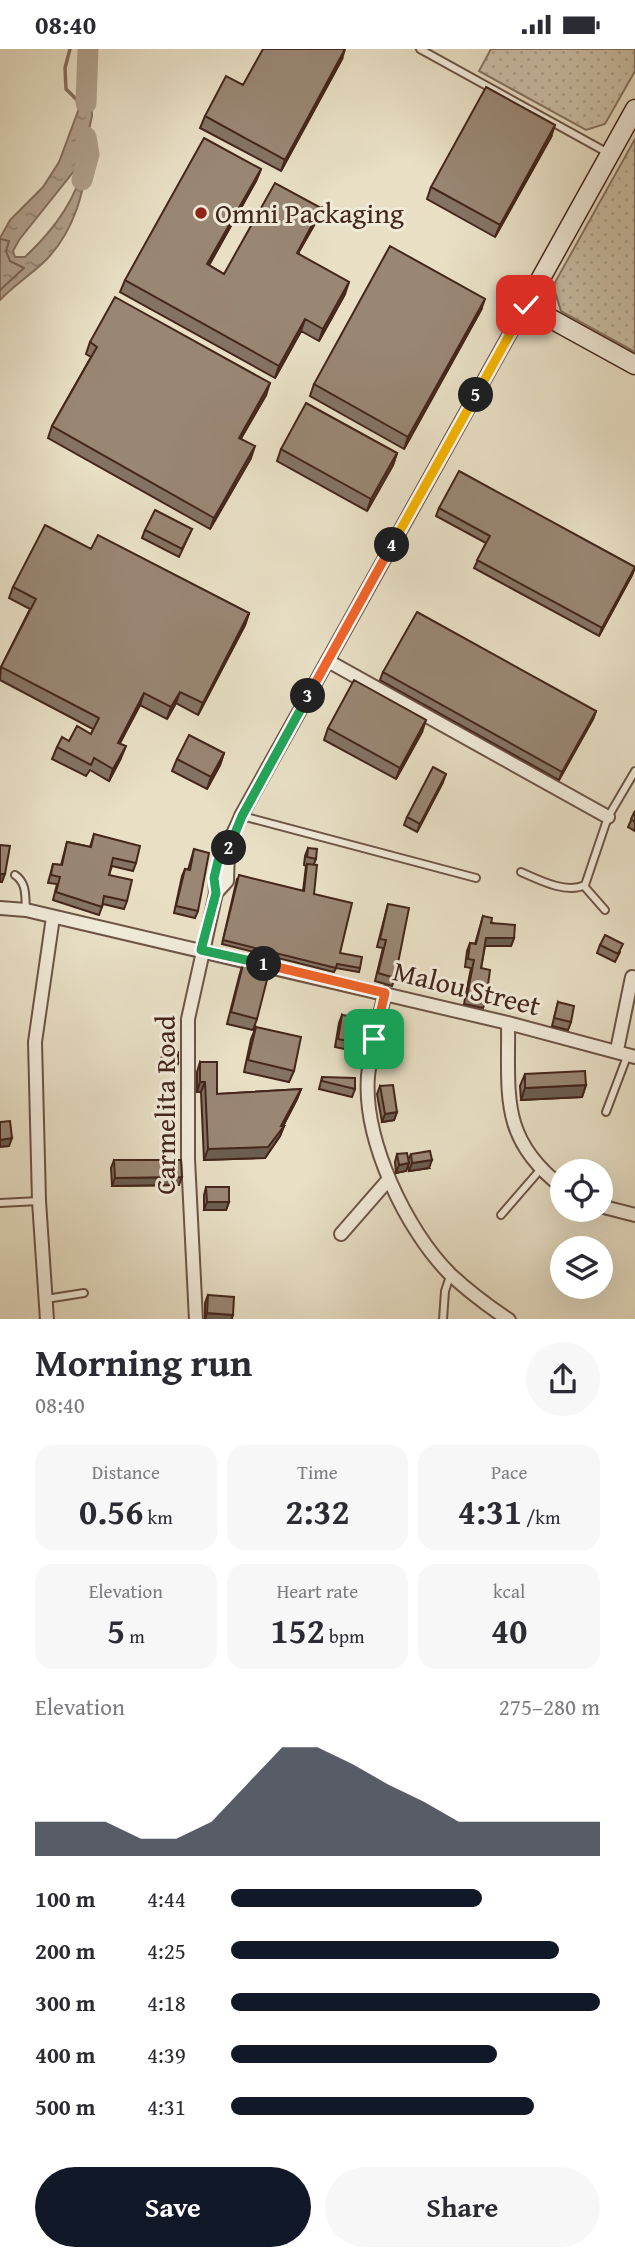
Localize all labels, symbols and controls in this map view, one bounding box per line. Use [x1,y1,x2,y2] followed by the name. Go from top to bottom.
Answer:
[35,5,96,44] text: 08:40
[215,192,404,233] place label: Omni Packaging
[193,205,209,221] marker: Omni Packaging
[496,275,556,335] pin
[507,286,545,324] icon: check
[458,377,494,413] pin: 5
[471,380,480,408] text: 5
[374,527,410,563] pin: 4
[387,530,396,558] text: 4
[290,679,326,713] pin: 3
[303,681,312,709] text: 3
[212,831,246,865] pin: 2
[224,833,233,861] text: 2
[246,947,282,981] pin: 1
[259,949,268,977] text: 1
[389,949,545,1026] street label: Malou Street
[344,1009,404,1069] pin
[144,1015,185,1195] street label: Carmelita Road
[355,1020,393,1058] icon: arrive
[550,1159,613,1299] map controls
[550,1159,613,1222] button: locate
[550,1236,613,1299] button: layers
[35,1334,252,1390] text: Morning run
[526,1342,600,1416] button: share
[35,1388,85,1421] text: 08:40
[92,1458,160,1486] text: Distance
[297,1458,338,1486] text: Time
[491,1458,527,1486] text: Pace
[79,1486,143,1537] text: 0.56
[285,1486,350,1537] text: 2:32
[458,1486,522,1537] text: 4:31
[143,1503,173,1531] text: km
[522,1503,560,1531] text: /km
[89,1577,163,1605] text: Elevation
[277,1577,358,1605] text: Heart rate
[493,1577,525,1605] text: kcal
[107,1605,125,1656] text: 5
[270,1605,325,1656] text: 152
[491,1605,527,1656] text: 40
[125,1622,145,1650] text: m
[325,1622,365,1650] text: bpm
[35,1690,125,1723] text: Elevation
[499,1690,600,1723] text: 275–280 m
[35,1882,96,1915] text: 100 m
[147,1882,186,1915] text: 4:44
[35,1934,96,1967] text: 200 m
[147,1934,186,1967] text: 4:25
[35,1986,96,2019] text: 300 m
[147,1986,186,2019] text: 4:18
[35,2038,96,2071] text: 400 m
[147,2038,186,2071] text: 4:39
[35,2090,96,2123] text: 500 m
[147,2090,186,2123] text: 4:31
[35,2167,311,2247] button: Save
[325,2167,600,2247] button: Share

